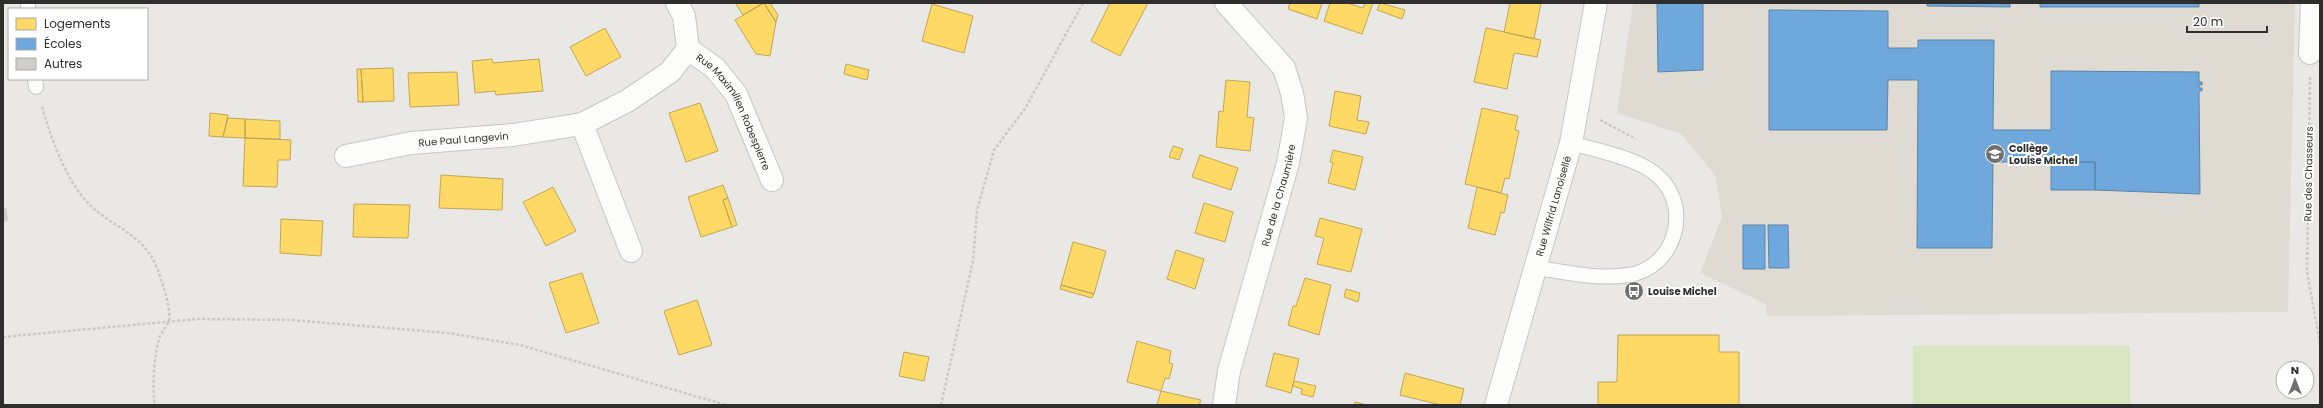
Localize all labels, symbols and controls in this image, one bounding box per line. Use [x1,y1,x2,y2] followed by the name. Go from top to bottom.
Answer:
[8,8,148,80] legend
[2187,8,2267,34] scale bar
[2193,13,2223,30] text: 20 m
[44,15,111,32] text: Logements
[44,35,82,52] text: Écoles
[693,50,774,173] street label: Rue Maximilien Robespierre
[44,55,82,72] text: Autres
[2300,126,2317,222] street label: Rue des Chasseurs
[418,128,509,150] street label: Rue Paul Langevin
[2009,141,2078,168] place label: Collège Louise Michel
[1258,143,1299,248] street label: Rue de la Chaumière
[1984,143,2006,165] school or university icon: Collège Louise Michel
[1532,154,1575,258] street label: Rue Wilfrid Lanoisellé
[1623,280,1645,302] bus stop icon: Louise Michel
[1648,284,1717,299] place label: Louise Michel
[2275,360,2315,400] north arrow
[2291,362,2299,378] text: N

